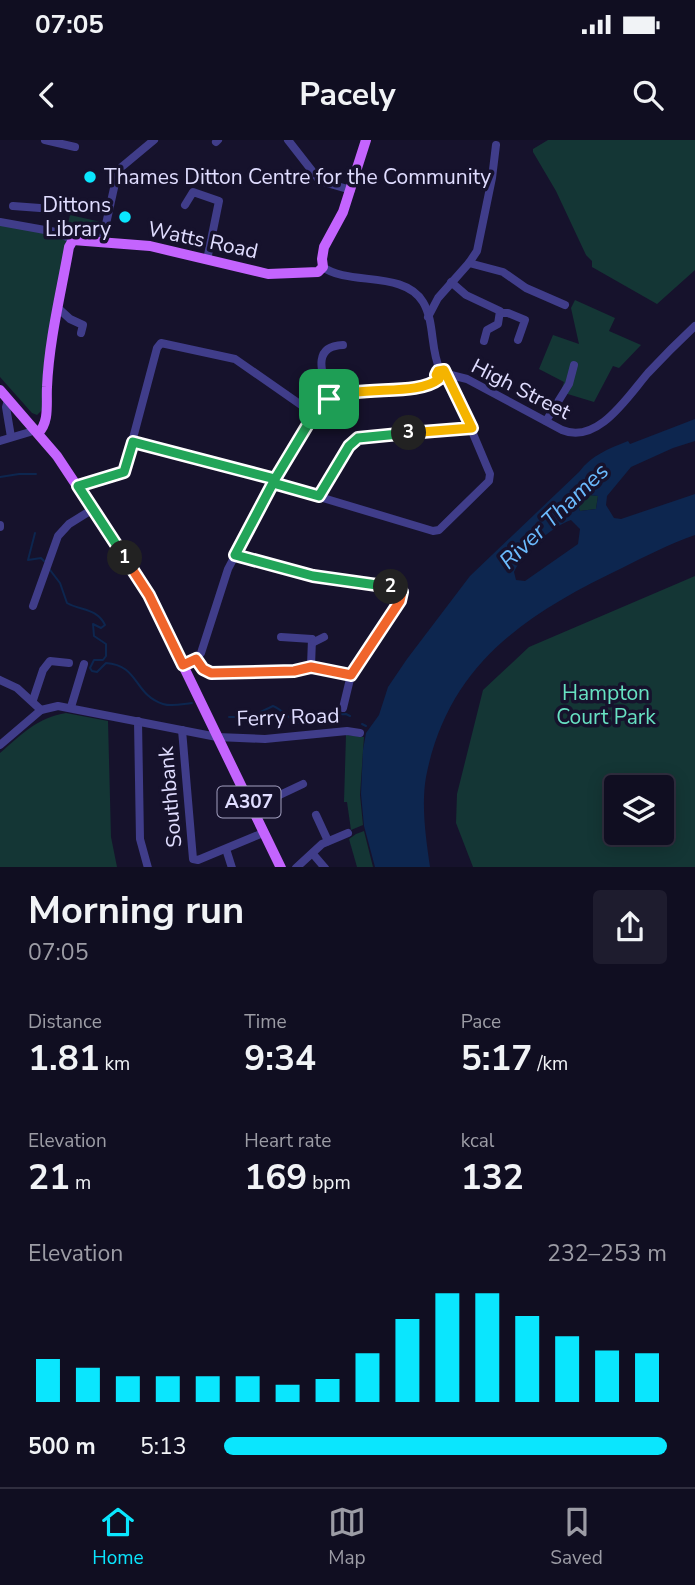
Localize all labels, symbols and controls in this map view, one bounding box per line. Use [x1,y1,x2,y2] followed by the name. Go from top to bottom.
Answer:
[35,7,104,42] text: 07:05
[299,73,396,116] text: Pacely
[28,76,66,114] icon: back
[629,76,667,114] icon: search
[104,163,491,191] place label: Thames Ditton Centre for the Community
[82,169,98,185] marker: Thames Ditton Centre for the Community
[43,191,111,243] place label: Dittons Library
[117,209,133,225] marker: Dittons Library
[145,215,261,265] street label: Watts Road
[467,352,576,426] street label: High Street
[299,369,359,429] pin
[310,380,348,418] icon: arrive
[392,416,426,450] pin: 3
[403,419,414,445] text: 3
[493,456,615,576] water label: River Thames
[108,540,142,576] pin: 1
[119,544,130,570] text: 1
[374,570,408,604] pin: 2
[385,573,396,599] text: 2
[556,679,656,731] park label: Hampton Court Park
[236,701,340,733] street label: Ferry Road
[152,745,188,849] street label: Southbank
[604,775,674,845] map controls
[604,775,674,845] button: layers
[218,786,280,818] road number: A307
[28,885,244,936] text: Morning run
[593,890,667,964] button: share
[28,937,88,968] text: 07:05
[28,1009,102,1035] text: Distance
[244,1009,287,1035] text: Time
[461,1009,501,1035] text: Pace
[28,1035,100,1082] text: 1.81
[244,1035,316,1082] text: 9:34
[461,1035,532,1082] text: 5:17
[100,1051,130,1077] text: km
[532,1051,568,1077] text: /km
[28,1128,107,1154] text: Elevation
[244,1128,331,1154] text: Heart rate
[461,1128,494,1154] text: kcal
[28,1154,70,1201] text: 21
[244,1154,307,1201] text: 169
[461,1154,524,1201] text: 132
[70,1170,91,1196] text: m
[307,1170,351,1196] text: bpm
[28,1238,123,1269] text: Elevation
[547,1238,667,1269] text: 232–253 m
[28,1431,96,1462] text: 500 m
[140,1431,187,1462] text: 5:13
[92,1503,144,1571] tab: Home
[328,1503,366,1571] tab: Map
[550,1503,603,1571] tab: Saved

